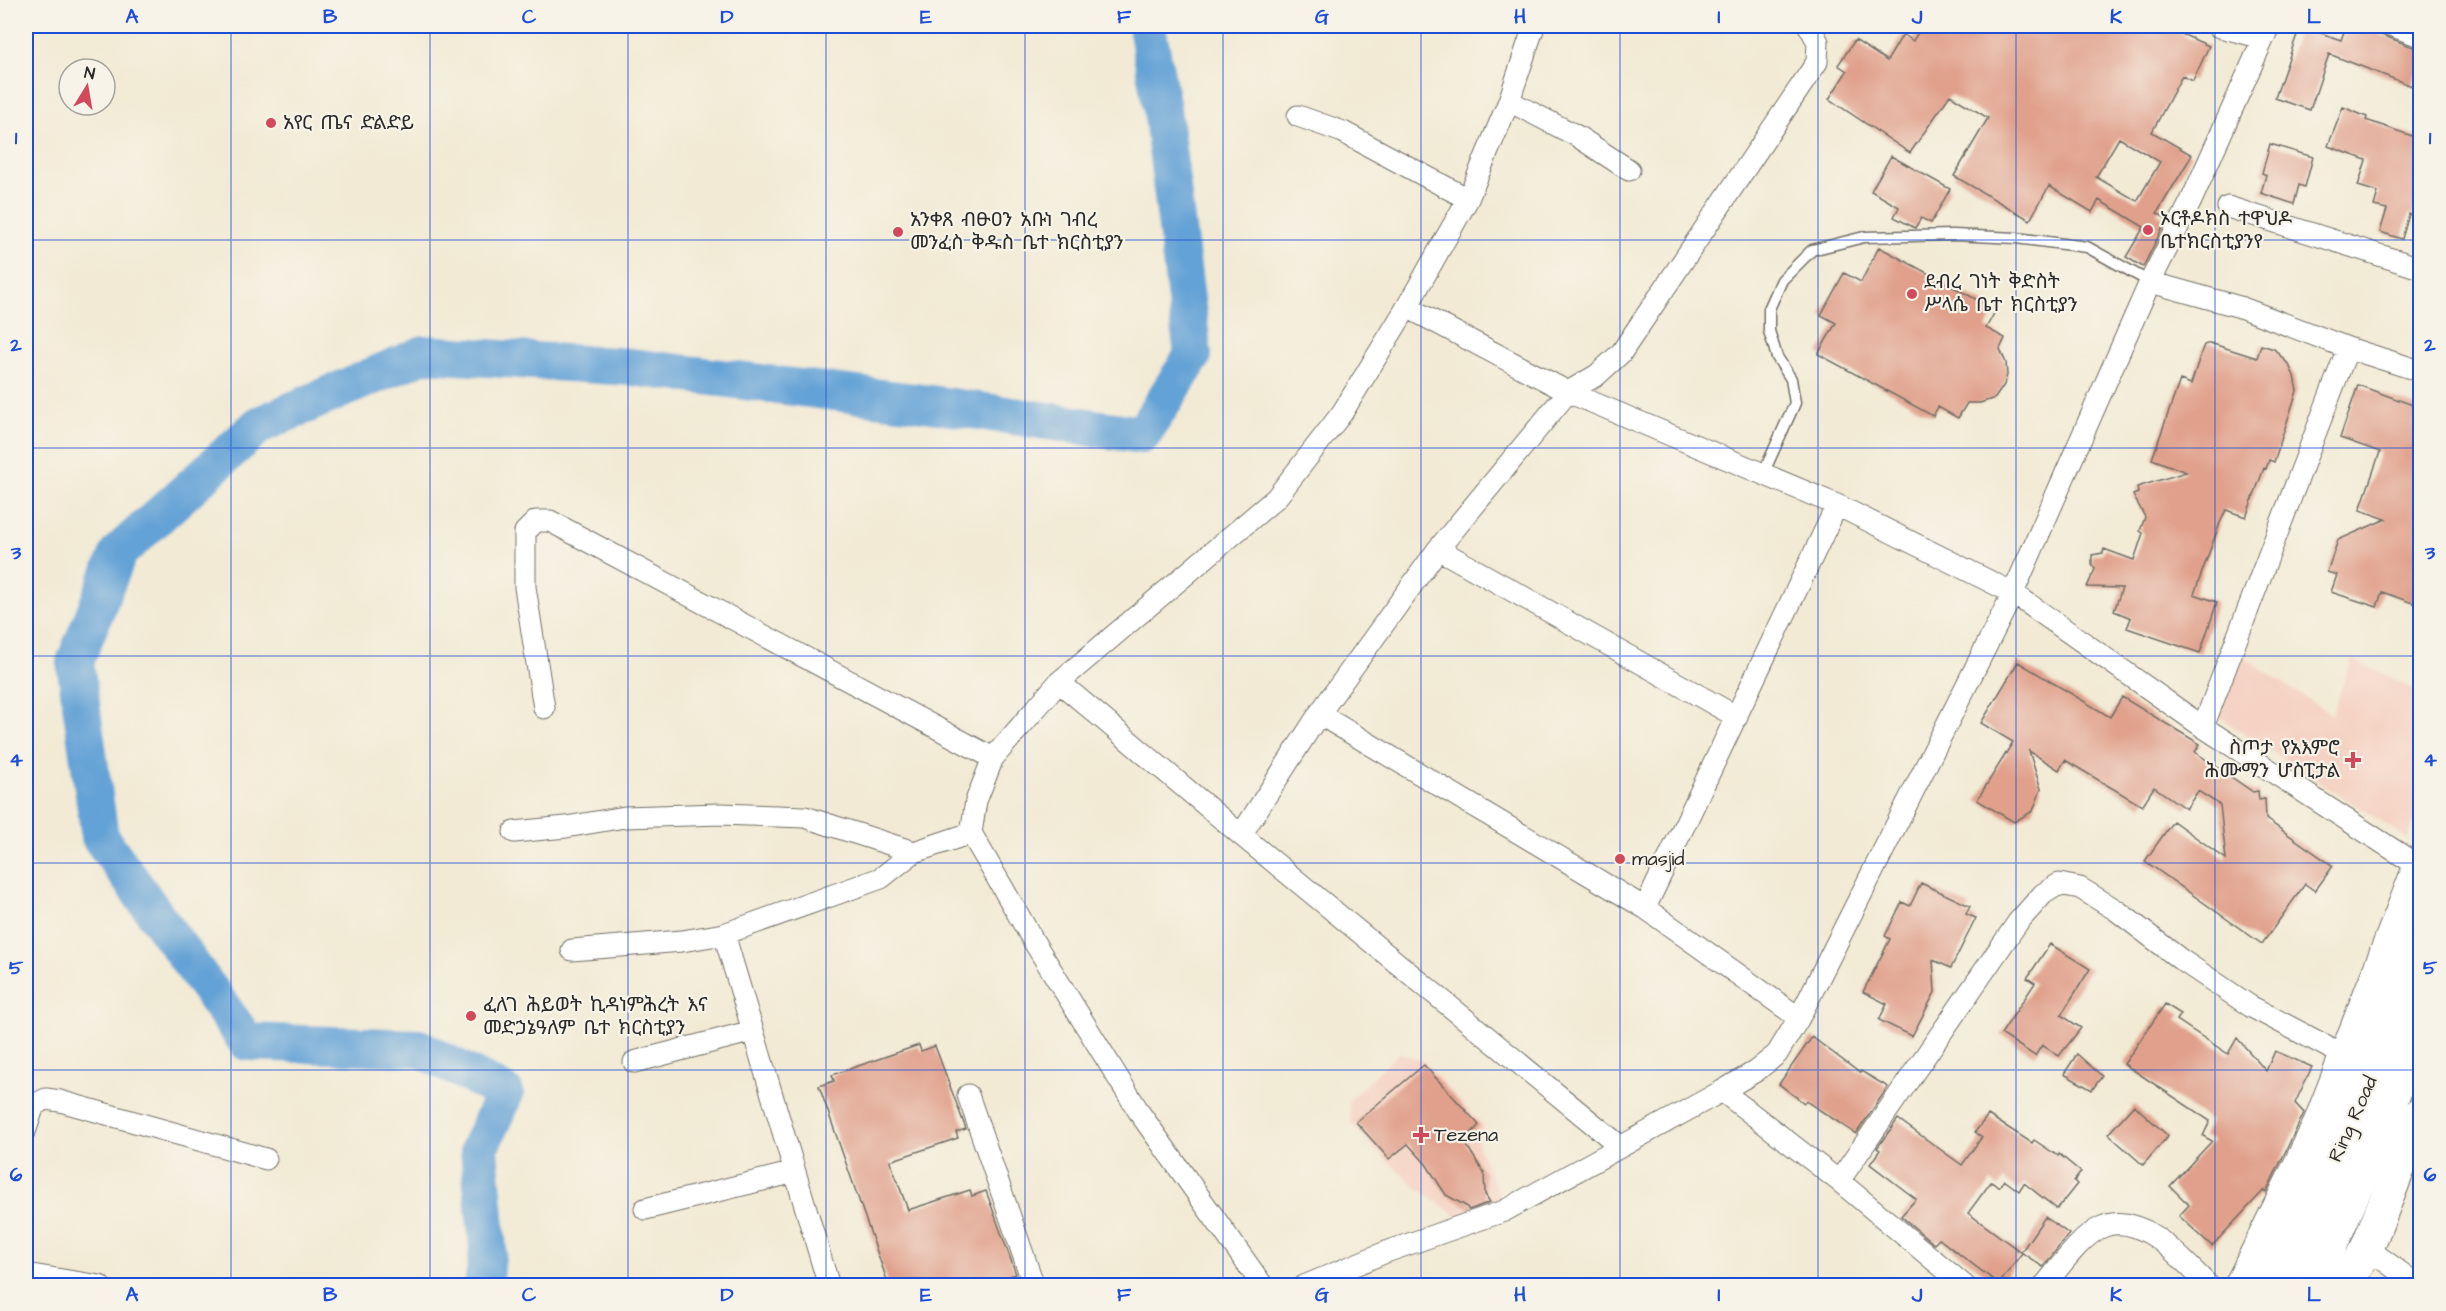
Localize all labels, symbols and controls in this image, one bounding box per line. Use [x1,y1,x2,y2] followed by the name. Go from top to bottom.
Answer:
[126,3,139,31] text: A
[323,3,338,31] text: B
[522,3,537,31] text: C
[721,3,734,31] text: D
[920,3,932,31] text: E
[1117,3,1132,31] text: F
[1315,3,1329,31] text: G
[1514,3,1526,31] text: H
[1717,3,1721,31] text: I
[1911,3,1923,31] text: J
[2110,3,2123,31] text: K
[2307,3,2321,31] text: L
[57,57,117,117] north arrow
[83,62,97,85] text: N
[283,109,414,137] place label: አየር ጤና ድልድይ
[264,116,278,130] marker: አየር ጤና ድልድይ
[15,124,18,152] text: 1
[2429,124,2432,152] text: 1
[2160,205,2292,256] place label: ኦርቶዶክስ ተዋህዶ ቤተክርስቲያንየ
[910,206,1124,257] place label: አንቀጸ ብፁዐን አቡነ ገብረ መንፈስ ቅዱስ ቤተ ክርስቲያን
[2141,223,2155,237] marker: ኦርቶዶክስ ተዋህዶ ቤተክርስቲያንየ
[891,225,905,239] marker: አንቀጸ ብፁዐን አቡነ ገብረ መንፈስ ቅዱስ ቤተ ክርስቲያን
[1924,268,2078,319] place label: ደብረ ገነት ቅድስት ሥላሴ ቤተ ክርስቲያን
[1905,287,1919,301] marker: ደብረ ገነት ቅድስት ሥላሴ ቤተ ክርስቲያን
[9,331,22,359] text: 2
[2423,331,2436,359] text: 2
[10,539,22,567] text: 3
[2424,539,2436,567] text: 3
[2204,734,2340,785] place label: ስጦታ የአእምሮ ሕሙማን ሆስፒታል
[9,746,23,774] text: 4
[2423,746,2437,774] text: 4
[2344,751,2362,769] marker: ስጦታ የአእምሮ ሕሙማን ሆስፒታል
[1632,845,1685,873] place label: masjid
[1613,852,1627,866] marker: masjid
[9,954,24,982] text: 5
[2423,954,2438,982] text: 5
[483,991,708,1042] place label: ፈለገ ሕይወት ኪዳነምሕረት እና መድኃኔዓለም ቤተ ክርስቲያን
[464,1009,478,1023] marker: ፈለገ ሕይወት ኪዳነምሕረት እና መድኃኔዓለም ቤተ ክርስቲያን
[2322,1071,2385,1167] street label: Ring Road
[1434,1121,1498,1149] place label: Tezena
[1412,1126,1430,1144] marker: Tezena
[10,1161,23,1189] text: 6
[2424,1161,2437,1189] text: 6
[126,1281,139,1309] text: A
[323,1281,338,1309] text: B
[522,1281,537,1309] text: C
[721,1281,734,1309] text: D
[920,1281,932,1309] text: E
[1117,1281,1132,1309] text: F
[1315,1281,1329,1309] text: G
[1514,1281,1526,1309] text: H
[1717,1281,1721,1309] text: I
[1911,1281,1923,1309] text: J
[2110,1281,2123,1309] text: K
[2307,1281,2321,1309] text: L

